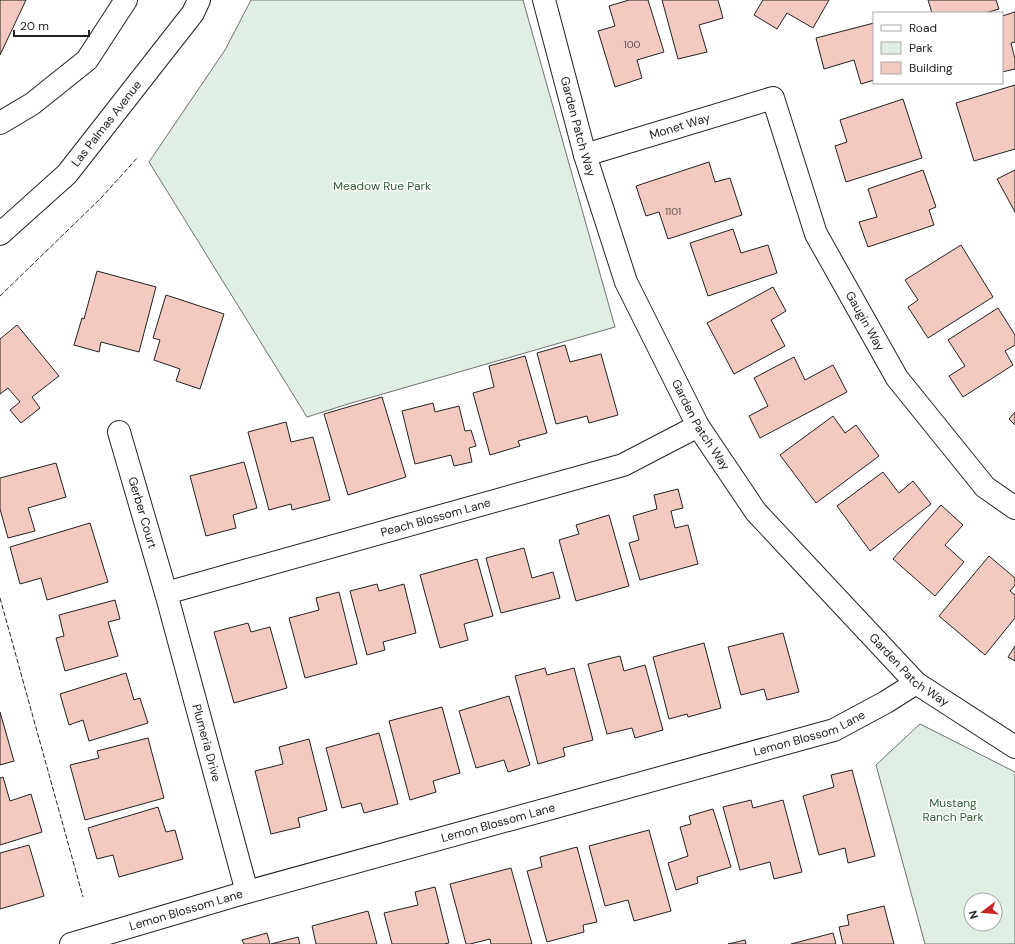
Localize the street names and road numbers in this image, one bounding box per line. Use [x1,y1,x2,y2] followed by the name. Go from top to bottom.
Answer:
[557,75,600,179] street label: Garden Patch Way
[68,77,145,170] street label: Las Palmas Avenue
[647,109,712,143] street label: Monet Way
[842,288,888,354] street label: Gaugin Way
[668,377,734,474] street label: Garden Patch Way
[124,475,161,551] street label: Gerber Court
[379,494,493,541] street label: Peach Blossom Lane
[866,630,952,710] street label: Garden Patch Way
[188,702,225,784] street label: Plumeria Drive
[752,707,868,760] street label: Lemon Blossom Lane
[439,799,557,846] street label: Lemon Blossom Lane
[127,886,245,934] street label: Lemon Blossom Lane

